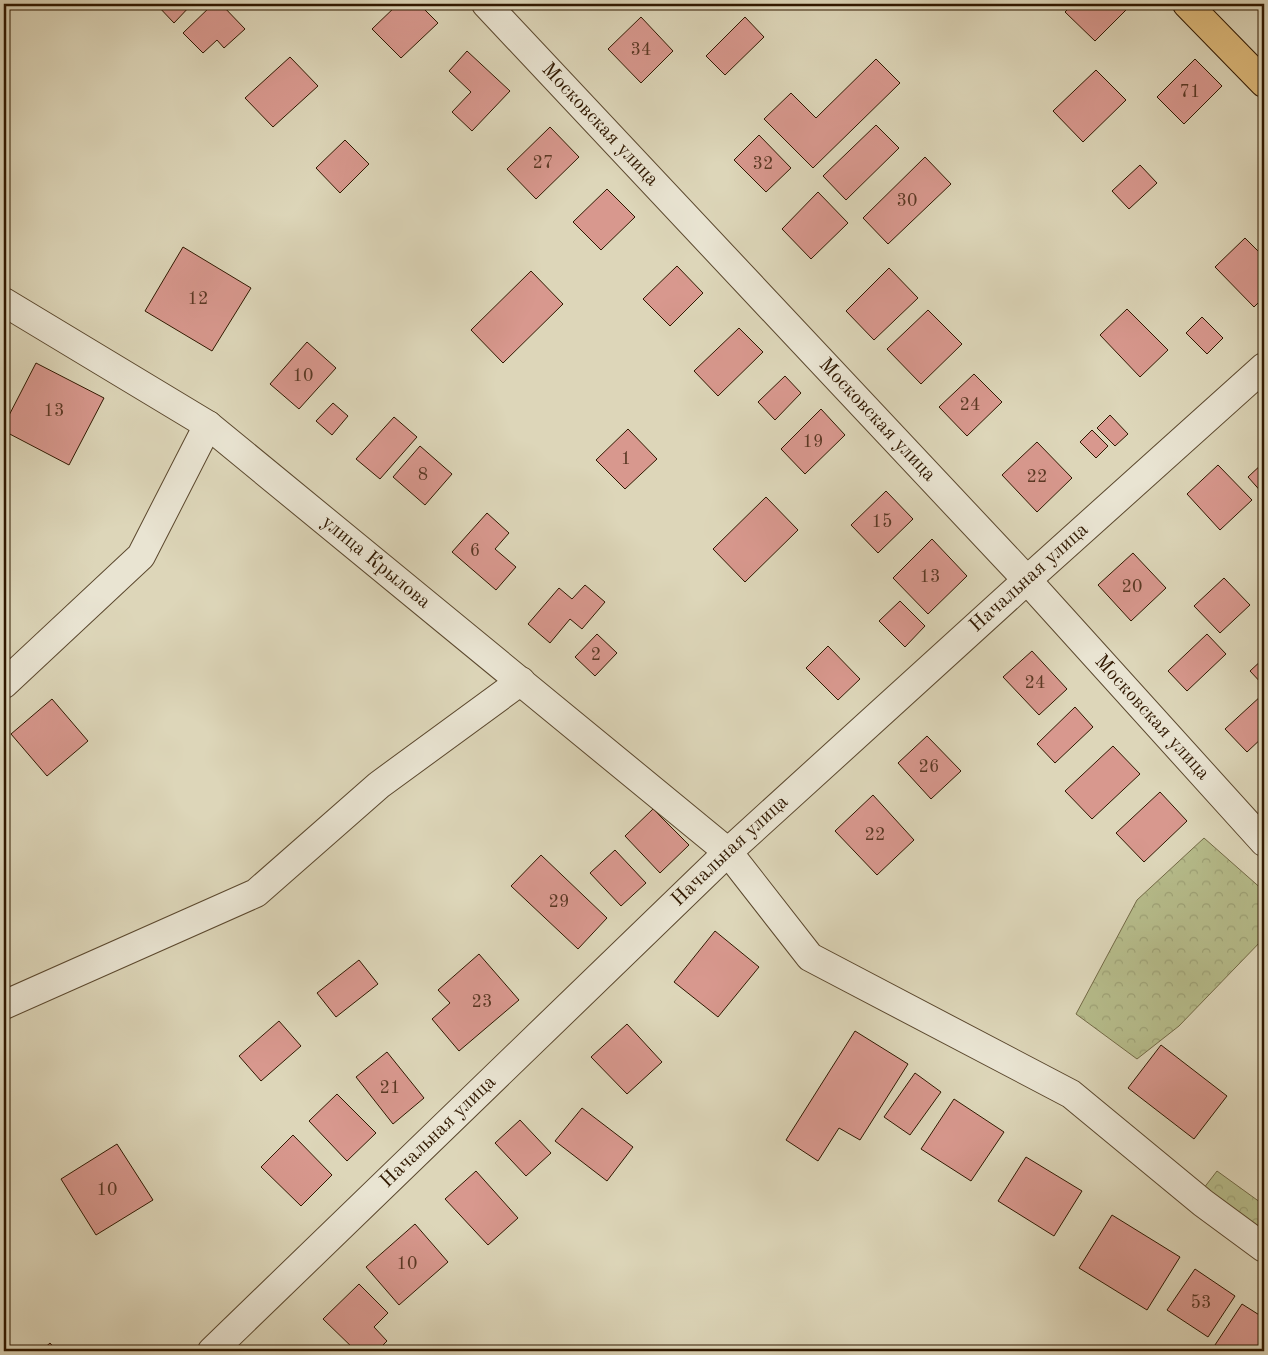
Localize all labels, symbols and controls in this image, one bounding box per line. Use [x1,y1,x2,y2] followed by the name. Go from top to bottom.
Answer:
[631,41,651,59] house number: 34
[537,60,662,191] street label: Московская улица
[1180,83,1200,101] house number: 71
[533,154,553,172] house number: 27
[753,155,773,173] house number: 32
[897,192,917,210] house number: 30
[188,290,208,308] house number: 12
[815,355,939,486] street label: Московская улица
[293,367,313,385] house number: 10
[960,396,980,414] house number: 24
[44,402,64,420] house number: 13
[803,433,823,451] house number: 19
[621,450,631,468] house number: 1
[418,466,428,484] house number: 8
[1027,468,1047,486] house number: 22
[317,512,434,613] street label: улица Крылова
[872,513,892,531] house number: 15
[966,520,1093,637] street label: Начальная улица
[470,542,480,560] house number: 6
[920,568,940,586] house number: 13
[1122,578,1142,596] house number: 20
[591,646,601,664] house number: 2
[1090,651,1213,784] street label: Московская улица
[1025,674,1045,692] house number: 24
[919,758,939,776] house number: 26
[668,792,793,911] street label: Начальная улица
[865,826,885,844] house number: 22
[549,893,569,911] house number: 29
[472,993,492,1011] house number: 23
[377,1072,500,1192] street label: Начальная улица
[380,1079,400,1097] house number: 21
[97,1181,117,1199] house number: 10
[397,1255,417,1273] house number: 10
[1191,1294,1211,1312] house number: 53

